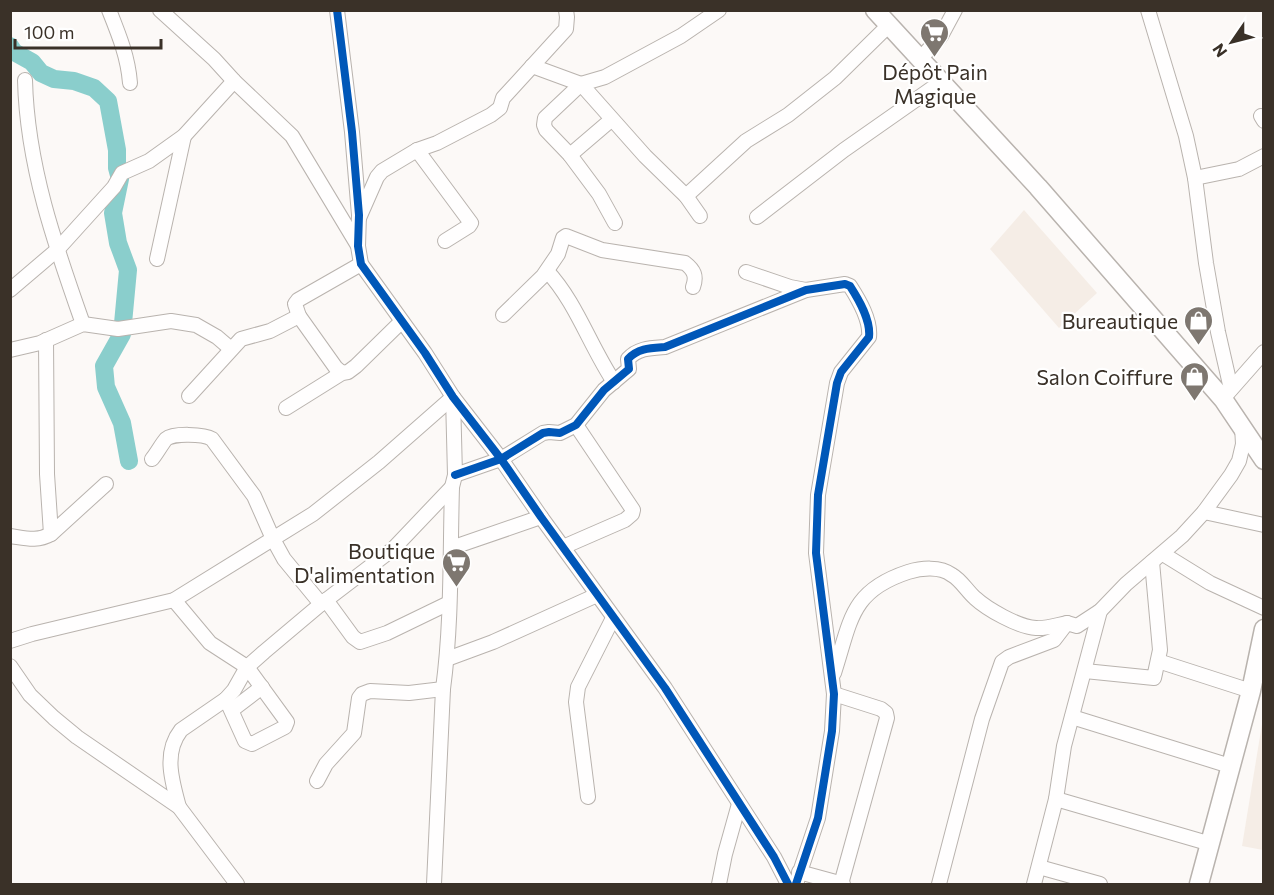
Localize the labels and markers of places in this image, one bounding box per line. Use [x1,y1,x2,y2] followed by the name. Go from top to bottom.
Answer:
[919,16,951,58] supermarket icon: Dépôt Pain Magique
[882,59,988,108] place label: Dépôt Pain Magique
[1183,304,1215,346] shop icon: Bureautique
[1062,308,1178,333] place label: Bureautique
[1178,360,1210,402] shop icon: Salon Coiffure
[1036,364,1173,389] place label: Salon Coiffure
[294,538,435,587] place label: Boutique D'alimentation
[440,546,472,588] supermarket icon: Boutique D'alimentation

